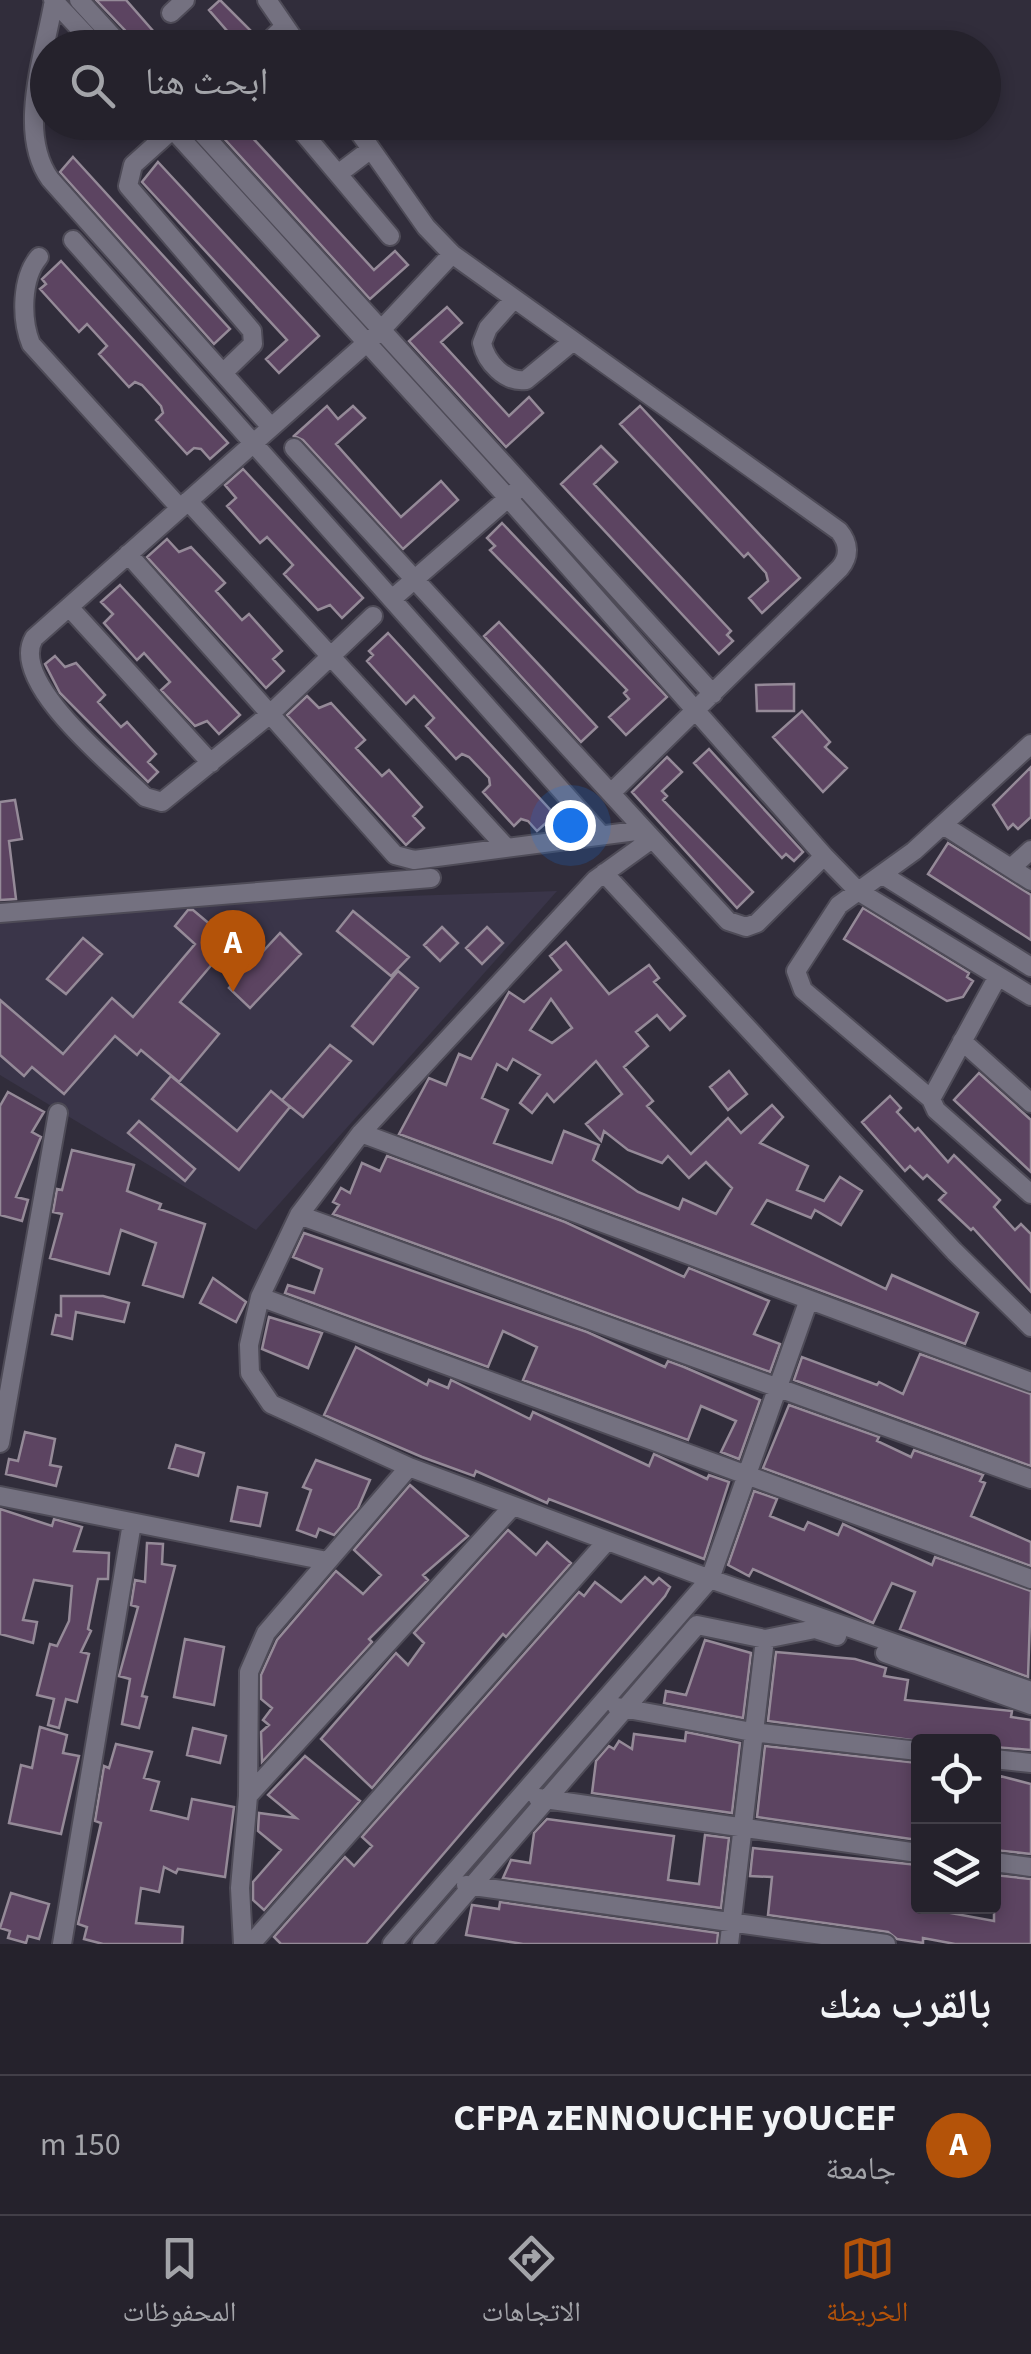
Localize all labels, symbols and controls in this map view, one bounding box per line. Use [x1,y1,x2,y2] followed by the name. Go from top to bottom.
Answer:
[30,30,1001,140] search box
[145,55,268,109] text: ابحث هنا
[65,58,120,113] icon: search
[545,800,596,851] your location
[200,910,266,992] pin: A
[911,1734,1001,1914] map controls
[911,1734,1001,1824] button: locate
[911,1824,1001,1914] button: layers
[819,1975,991,2035] text: بالقرب منك
[453,2091,896,2145] text: CFPA zENNOUCHE yOUCEF
[40,2122,121,2168] text: 150 m
[949,2122,968,2168] text: A
[825,2146,896,2192] text: جامعة
[123,2231,236,2339] tab: المحفوظات
[482,2231,581,2339] tab: الاتجاهات
[826,2231,908,2339] tab: الخريطة

